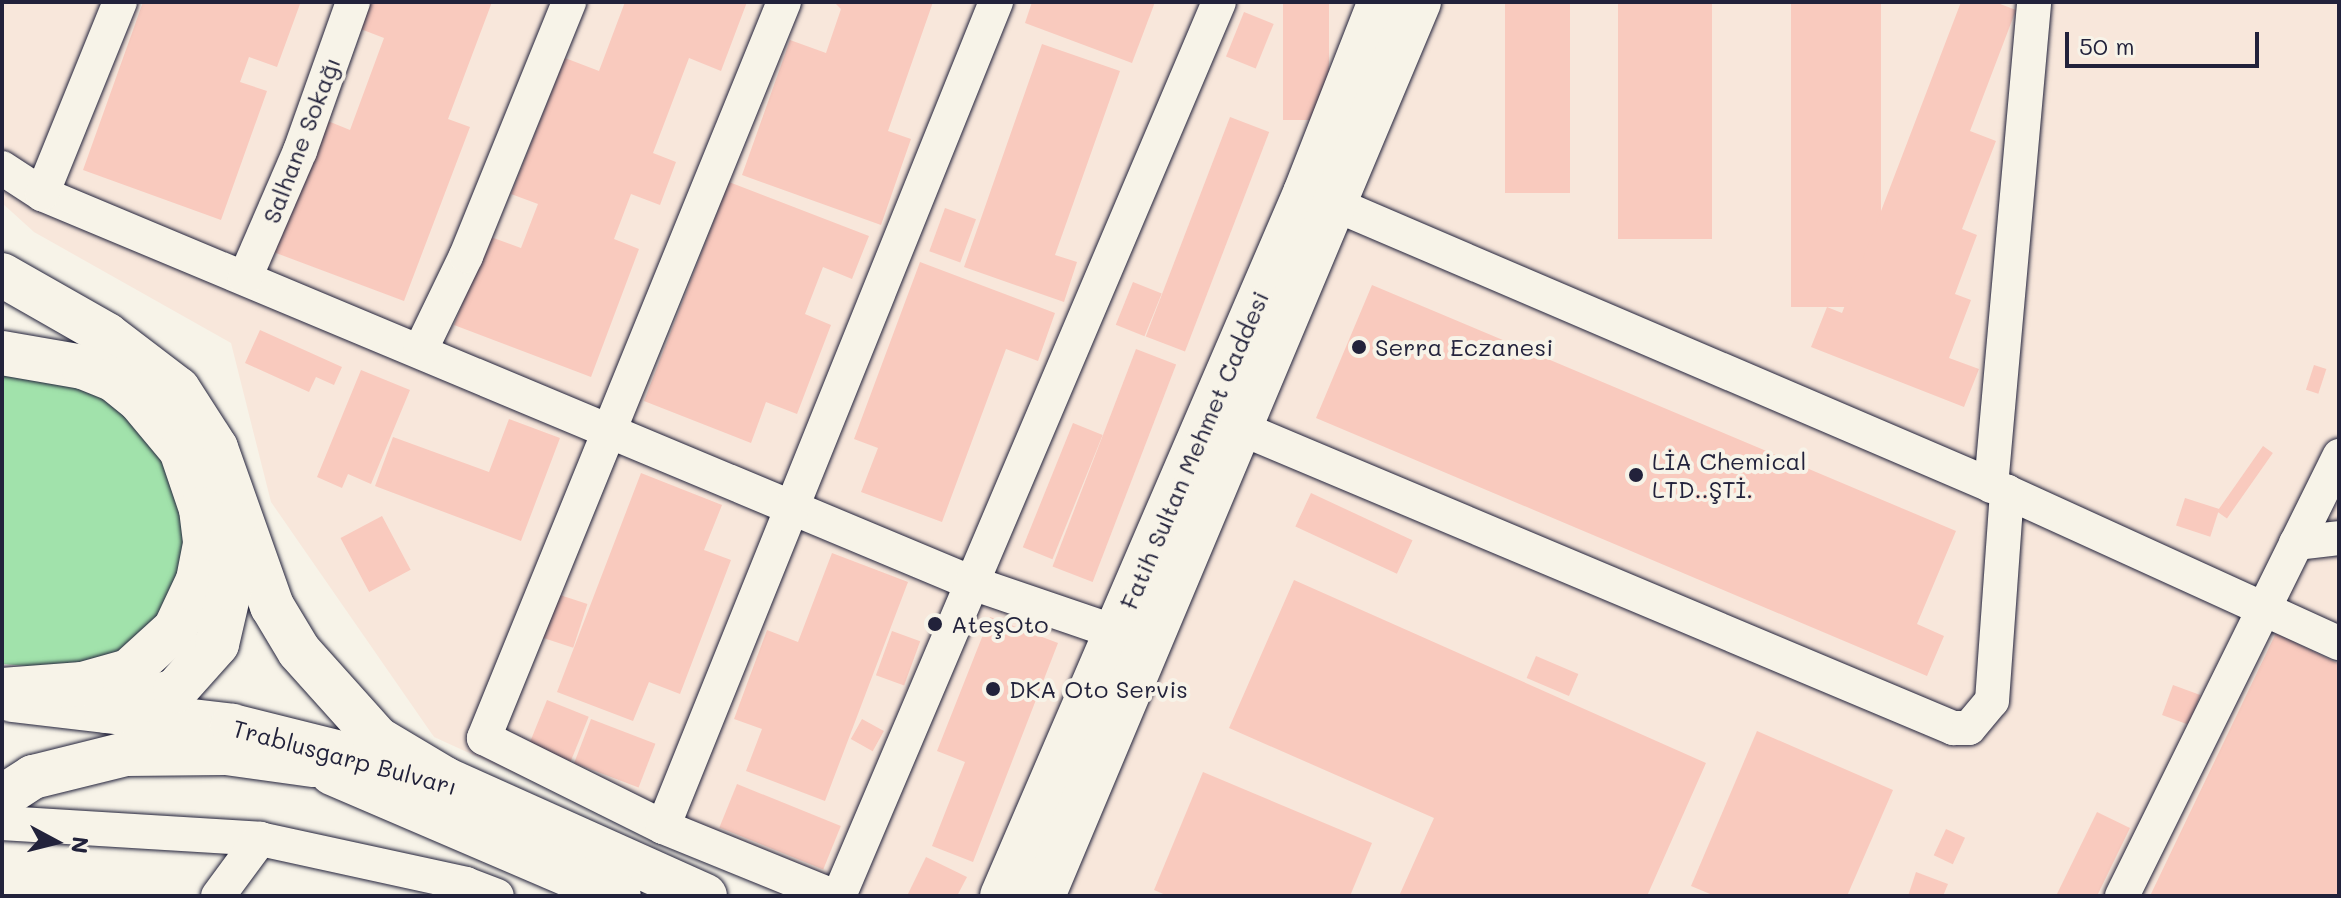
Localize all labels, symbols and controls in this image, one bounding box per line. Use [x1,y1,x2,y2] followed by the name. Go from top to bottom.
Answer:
[2069,16,2263,66] scale bar
[2079,30,2135,61] text: 50 m
[256,53,346,227] street label: Salhane Sokağı
[1114,287,1274,613] street label: Fatih Sultan Mehmet Caddesi
[1375,333,1553,361] place label: Serra Eczanesi
[1350,338,1368,356] marker: Serra Eczanesi
[1652,447,1807,503] place label: LİA Chemical LTD..ŞTİ.
[1627,466,1645,484] marker: LİA Chemical LTD..ŞTİ.
[951,610,1048,638] place label: AteşOto
[926,615,944,633] marker: AteşOto
[1009,675,1188,703] place label: DKA Oto Servis
[984,680,1002,698] marker: DKA Oto Servis
[230,713,460,801] street label: Trablusgarp Bulvarı
[16,802,96,882] north arrow
[65,835,96,855] text: N

